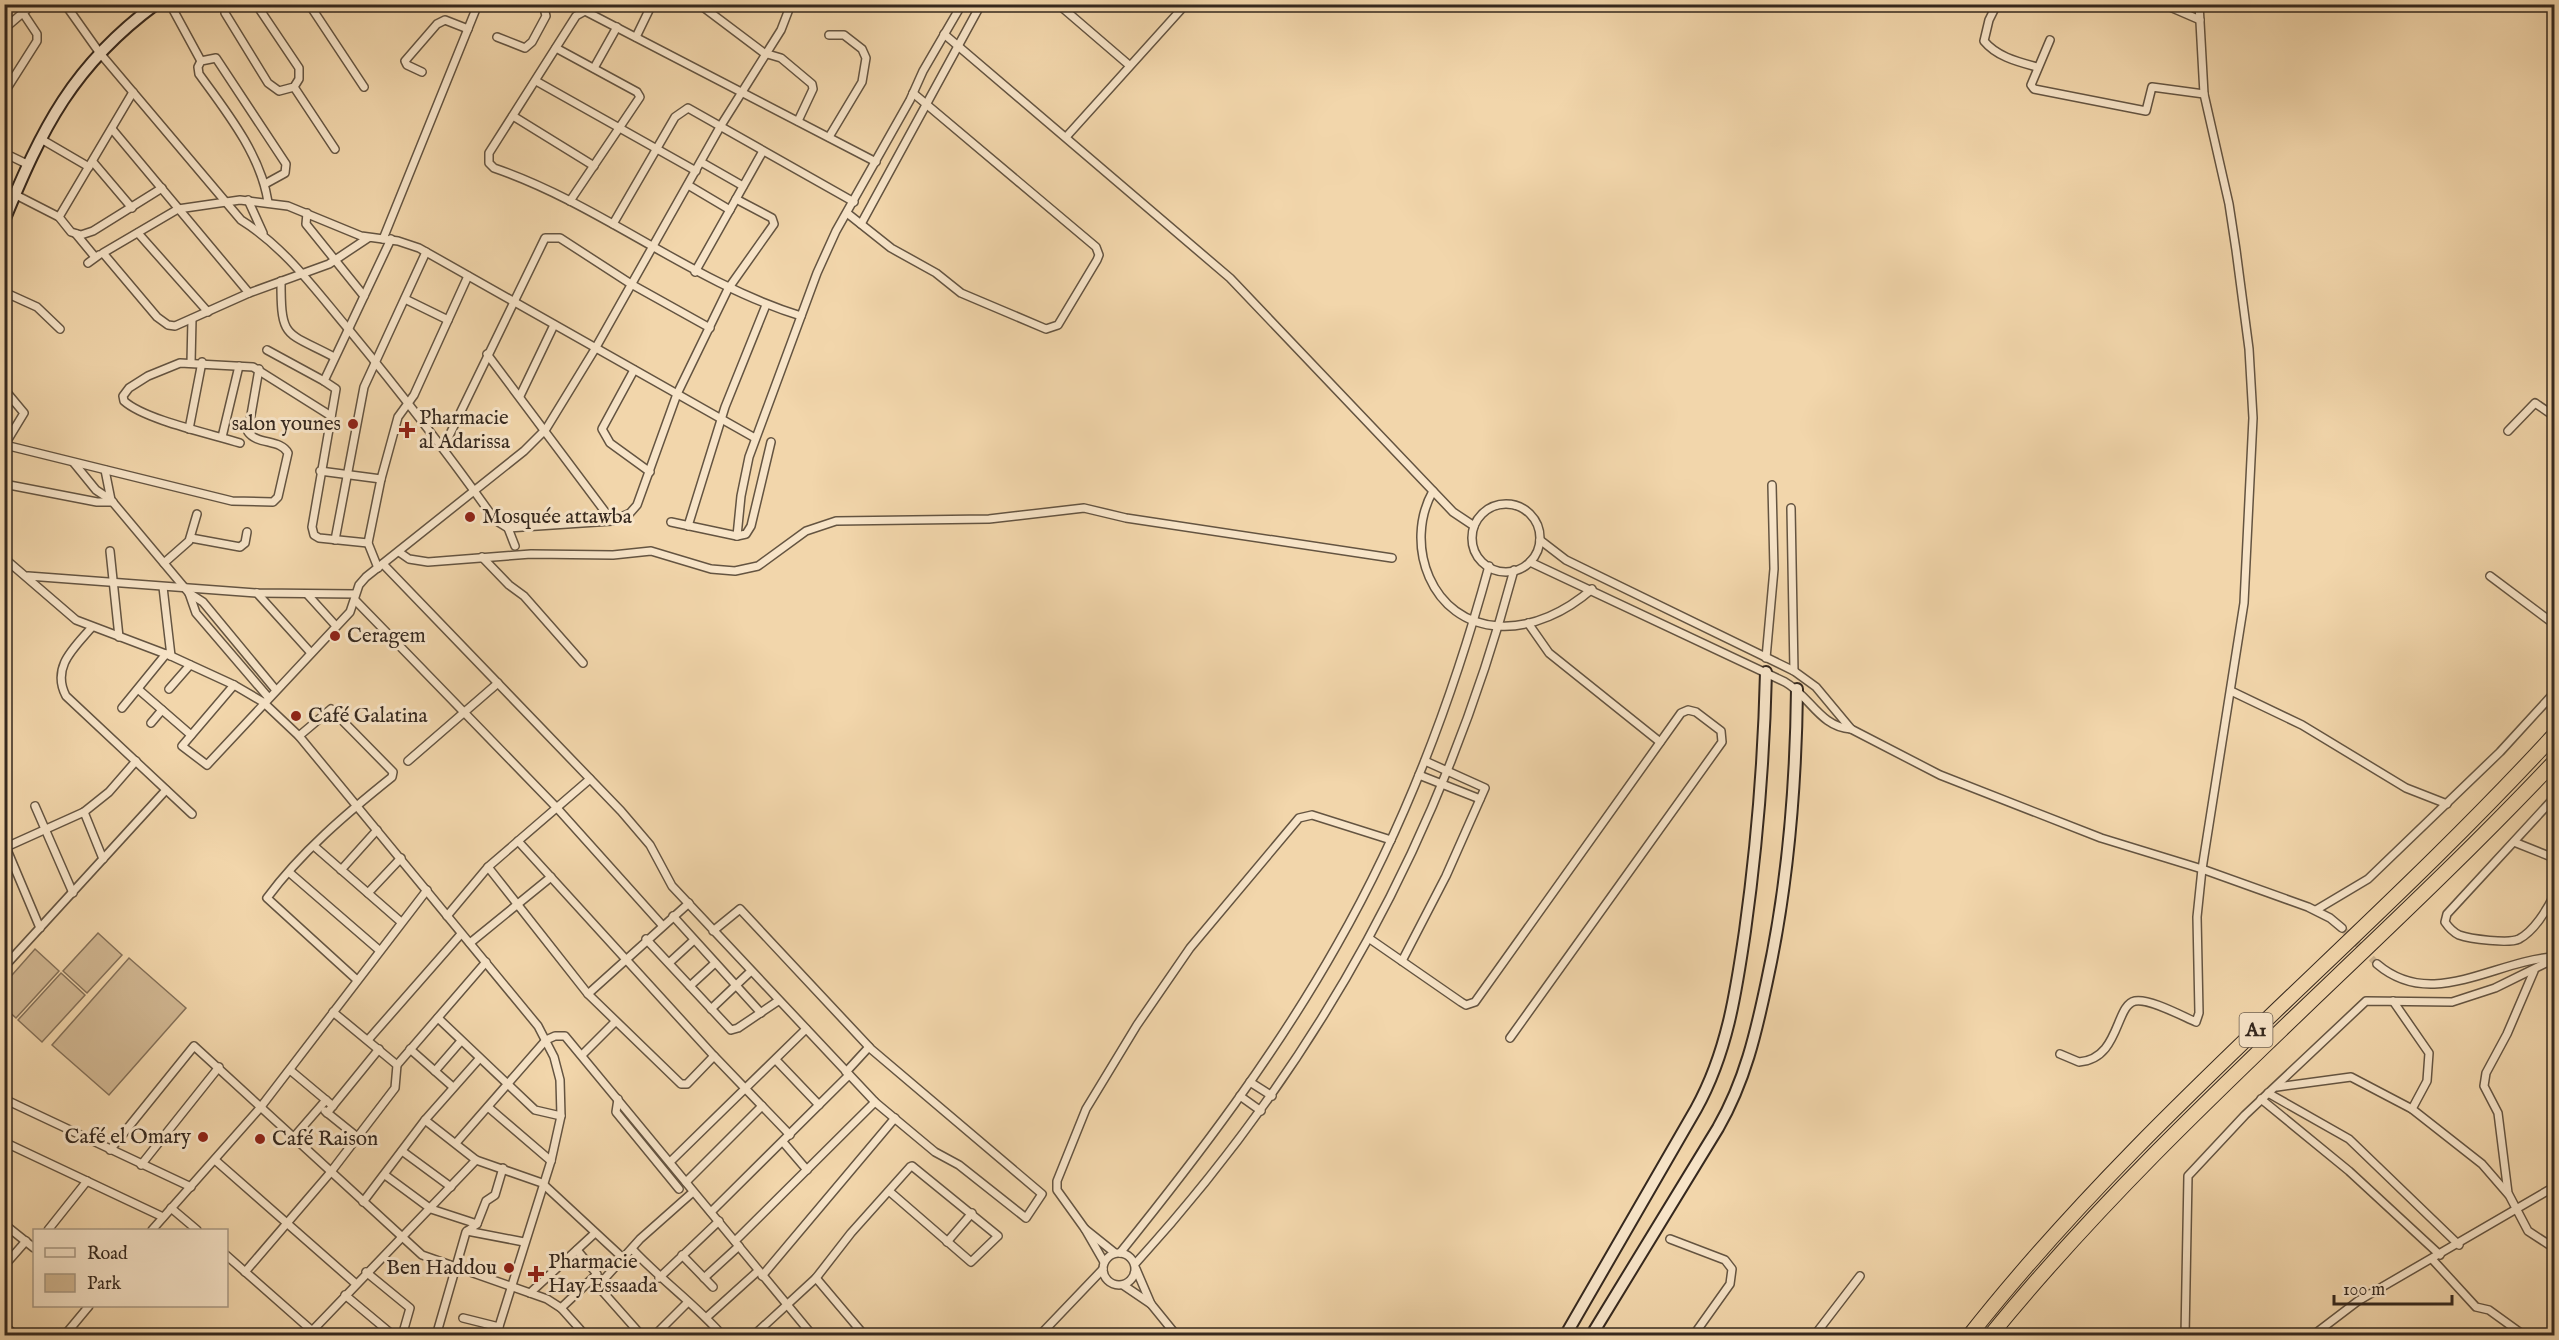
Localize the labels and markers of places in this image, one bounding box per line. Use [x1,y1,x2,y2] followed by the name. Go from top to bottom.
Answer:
[419,405,511,456] place label: Pharmacie al Adarissa
[232,411,341,438] place label: salon younes
[346,417,360,431] marker: salon younes
[400,423,414,437] marker: Pharmacie al Adarissa
[482,504,633,531] place label: Mosquée attawba
[463,510,477,524] marker: Mosquée attawba
[347,623,426,650] place label: Ceragem
[328,629,342,643] marker: Ceragem
[308,703,428,730] place label: Café Galatina
[289,709,303,723] marker: Café Galatina
[64,1124,192,1151] place label: Café el Omary
[272,1126,378,1153] place label: Café Raison
[196,1130,210,1144] marker: Café el Omary
[253,1132,267,1146] marker: Café Raison
[548,1249,658,1300] place label: Pharmacie Hay Essaada
[386,1255,497,1282] place label: Ben Haddou
[502,1261,516,1275] marker: Ben Haddou
[529,1267,543,1281] marker: Pharmacie Hay Essaada

